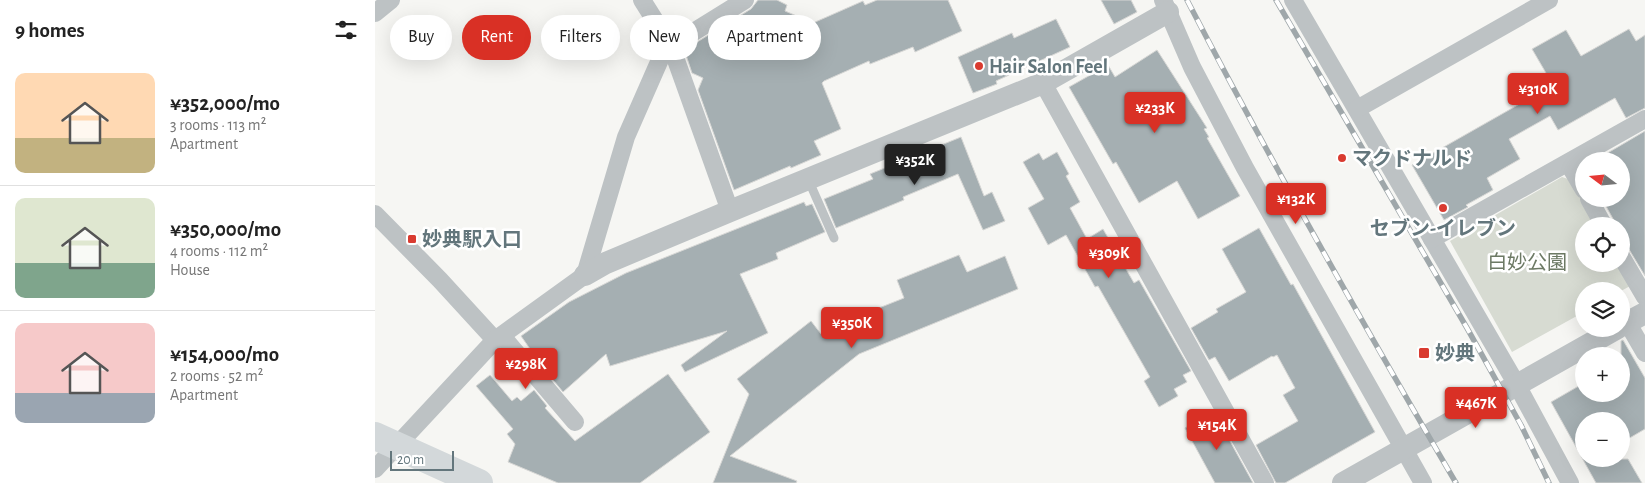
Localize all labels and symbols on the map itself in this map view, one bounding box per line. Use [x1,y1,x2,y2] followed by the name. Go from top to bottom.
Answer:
[989,57,1108,77] place label: Hair Salon Feel
[973,60,985,72] marker: Hair Salon Feel
[1503,72,1573,115] pin: ¥310K
[1120,92,1190,134] pin: ¥233K
[880,144,950,186] pin: ¥352K
[1352,148,1472,169] place label: マクドナルド
[1336,152,1348,164] marker: マクドナルド
[1575,152,1630,208] north arrow
[1261,182,1331,225] pin: ¥132K
[1437,202,1449,214] marker: セブン-イレブン
[1370,217,1516,239] place label: セブン-イレブン
[422,229,522,250] place label: 妙典駅入口
[406,233,418,245] marker: 妙典駅入口
[1074,236,1144,279] pin: ¥309K
[1487,252,1567,273] park label: 白妙公園
[817,306,887,349] pin: ¥350K
[1435,343,1475,364] place label: 妙典
[1417,346,1431,360] marker: 妙典
[491,348,561,390] pin: ¥298K
[1441,386,1511,429] pin: ¥467K
[1182,408,1252,451] pin: ¥154K
[390,448,454,471] scale bar

